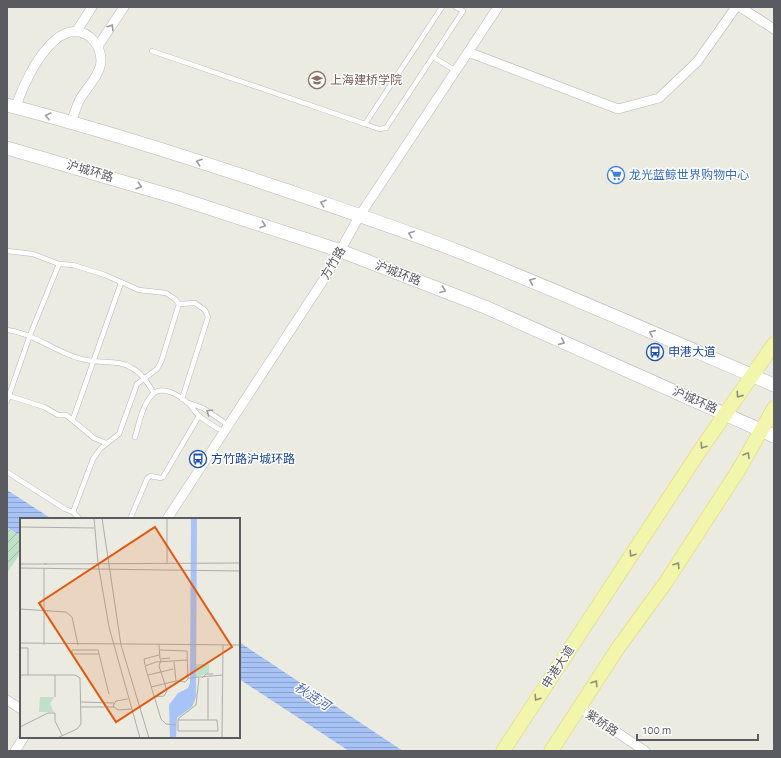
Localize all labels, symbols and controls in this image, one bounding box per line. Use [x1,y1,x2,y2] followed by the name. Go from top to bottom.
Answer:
[106,24,113,31] one-way arrow
[307,70,327,90] school or university icon: 上海建桥学院
[330,73,402,86] place label: 上海建桥学院
[45,112,51,120] one-way arrow
[65,158,115,183] street label: 沪城环路
[196,158,203,167] one-way arrow
[606,165,626,185] supermarket icon: 龙光蓝鲸世界购物中心
[629,168,749,181] place label: 龙光蓝鲸世界购物中心
[135,181,142,190] one-way arrow
[319,199,326,208] one-way arrow
[259,220,266,229] one-way arrow
[408,231,415,239] one-way arrow
[318,244,347,282] street label: 方竹路
[373,258,423,287] street label: 沪城环路
[529,278,536,286] one-way arrow
[439,286,446,294] one-way arrow
[648,330,656,338] one-way arrow
[558,337,565,345] one-way arrow
[645,342,665,362] bus stop icon: 申港大道
[668,345,716,358] place label: 申港大道
[671,384,720,415] street label: 沪城环路
[737,390,744,397] one-way arrow
[206,409,213,417] one-way arrow
[700,442,708,449] one-way arrow
[188,449,208,469] bus stop icon: 方竹路沪城环路
[211,452,295,465] place label: 方竹路沪城环路
[743,452,750,459] one-way arrow
[20,518,240,738] inset map
[630,550,637,557] one-way arrow
[672,562,680,569] one-way arrow
[539,643,576,690] street label: 申港大道
[292,680,335,715] water label: 秋涟河
[590,680,598,687] one-way arrow
[534,694,542,701] one-way arrow
[584,707,621,738] street label: 紫娇路
[637,716,758,742] scale bar
[643,724,671,736] text: 100 m

